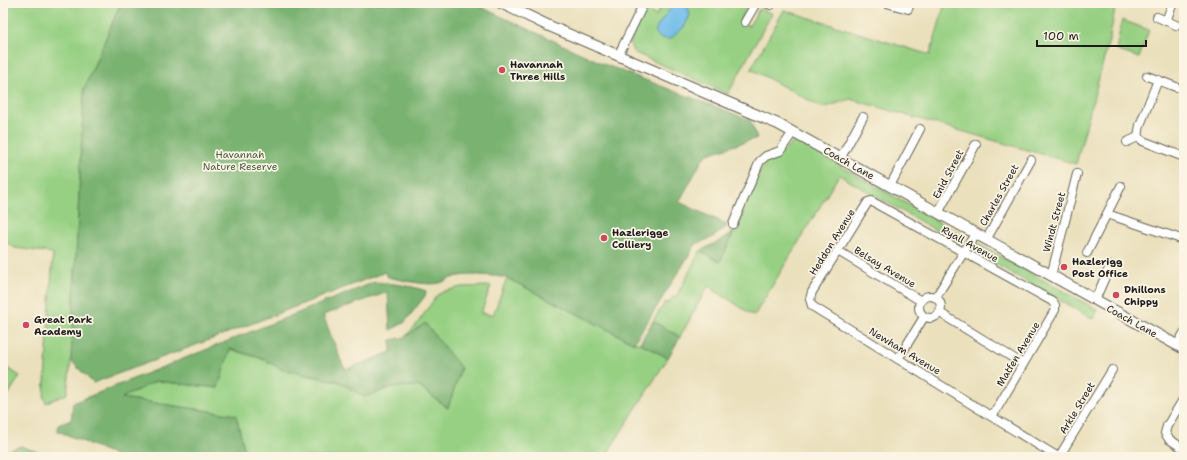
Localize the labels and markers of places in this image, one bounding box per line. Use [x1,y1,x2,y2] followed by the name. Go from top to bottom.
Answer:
[510,58,565,83] place label: Havannah Three Hills
[497,65,507,75] marker: Havannah Three Hills
[612,226,668,251] place label: Hazlerigge Colliery
[599,233,609,243] marker: Hazlerigge Colliery
[1072,255,1128,280] place label: Hazlerigg Post Office
[1059,262,1069,272] marker: Hazlerigg Post Office
[1124,283,1166,308] place label: Dhillons Chippy
[1111,290,1121,300] marker: Dhillons Chippy
[34,313,93,338] place label: Great Park Academy
[21,320,31,330] marker: Great Park Academy

